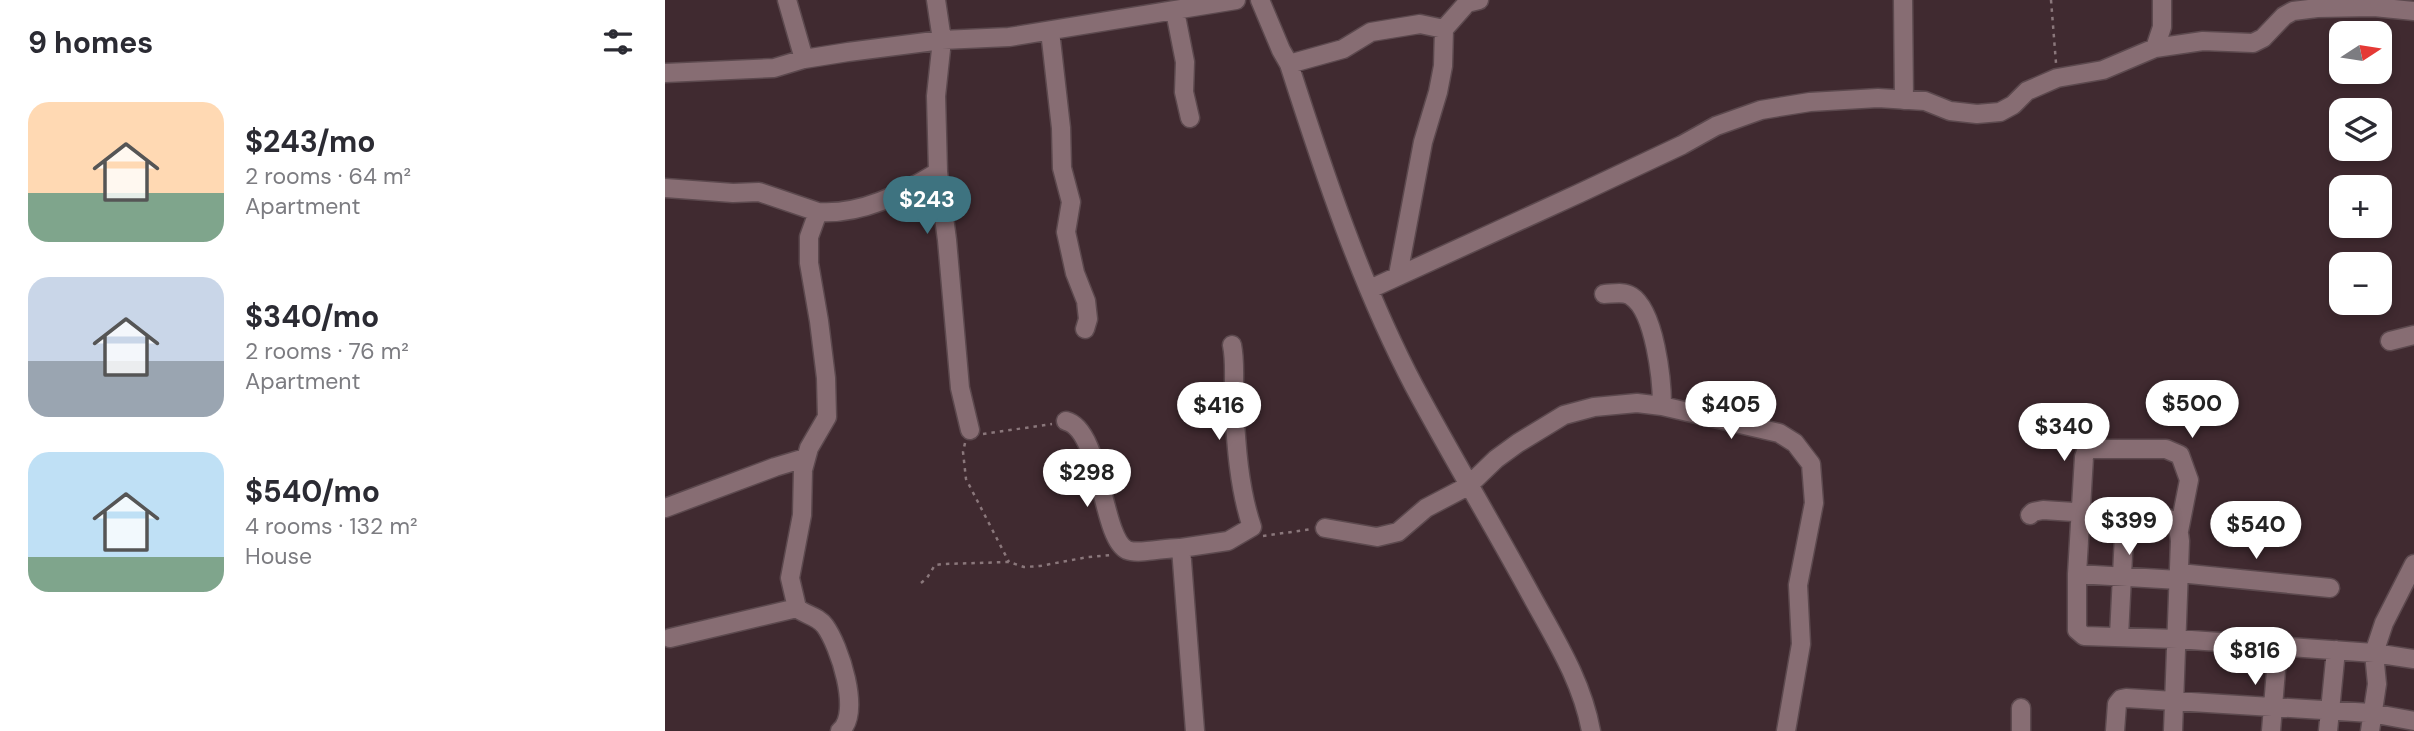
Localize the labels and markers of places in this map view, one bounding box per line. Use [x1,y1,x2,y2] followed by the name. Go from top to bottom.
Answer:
[886,176,968,236] pin: $243
[2151,380,2233,440] pin: $500
[1178,382,1260,442] pin: $416
[1690,382,1772,441] pin: $405
[2023,404,2105,463] pin: $340
[1046,449,1128,509] pin: $298
[2088,498,2170,557] pin: $399
[2215,502,2297,561] pin: $540
[2214,628,2296,687] pin: $816

